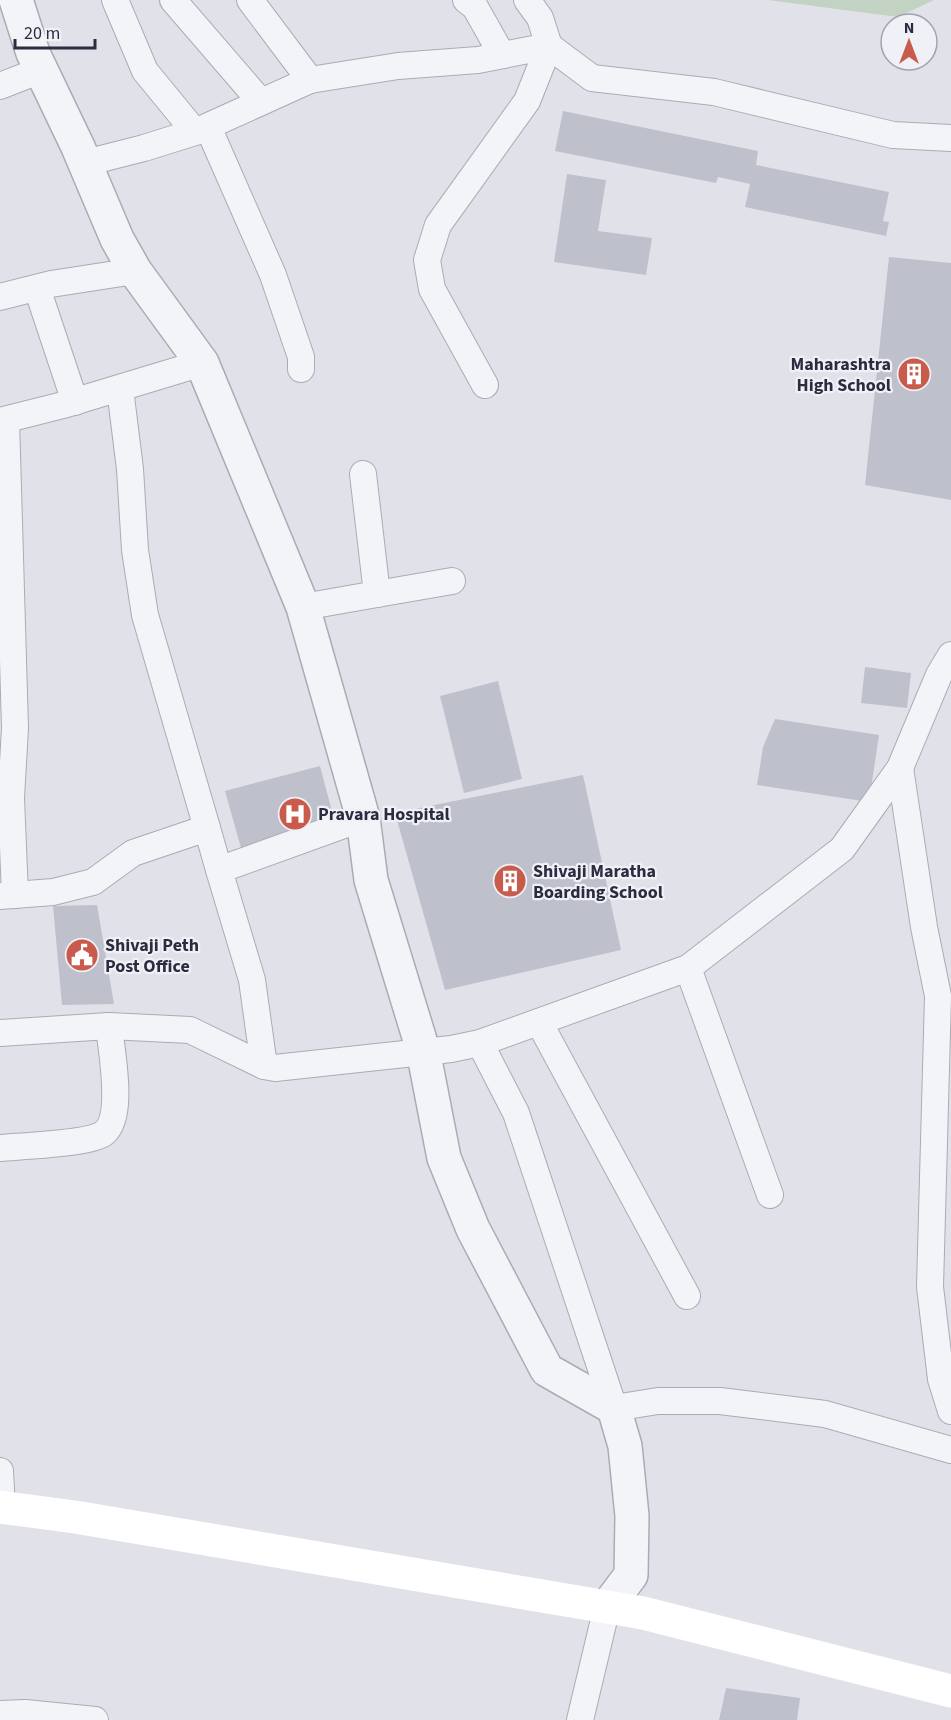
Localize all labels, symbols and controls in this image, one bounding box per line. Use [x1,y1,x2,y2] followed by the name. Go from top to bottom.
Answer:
[15,12,94,50] scale bar
[879,12,939,72] north arrow
[904,17,914,39] text: N
[24,21,60,46] text: 20 m
[791,352,891,398] place label: Maharashtra High School
[896,356,932,392] building icon: Maharashtra High School
[277,796,313,832] hospital icon: Pravara Hospital
[318,802,450,827] place label: Pravara Hospital
[533,859,663,905] place label: Shivaji Maratha Boarding School
[492,863,528,899] building icon: Shivaji Maratha Boarding School
[105,933,199,979] place label: Shivaji Peth Post Office
[64,937,100,973] public building icon: Shivaji Peth Post Office

